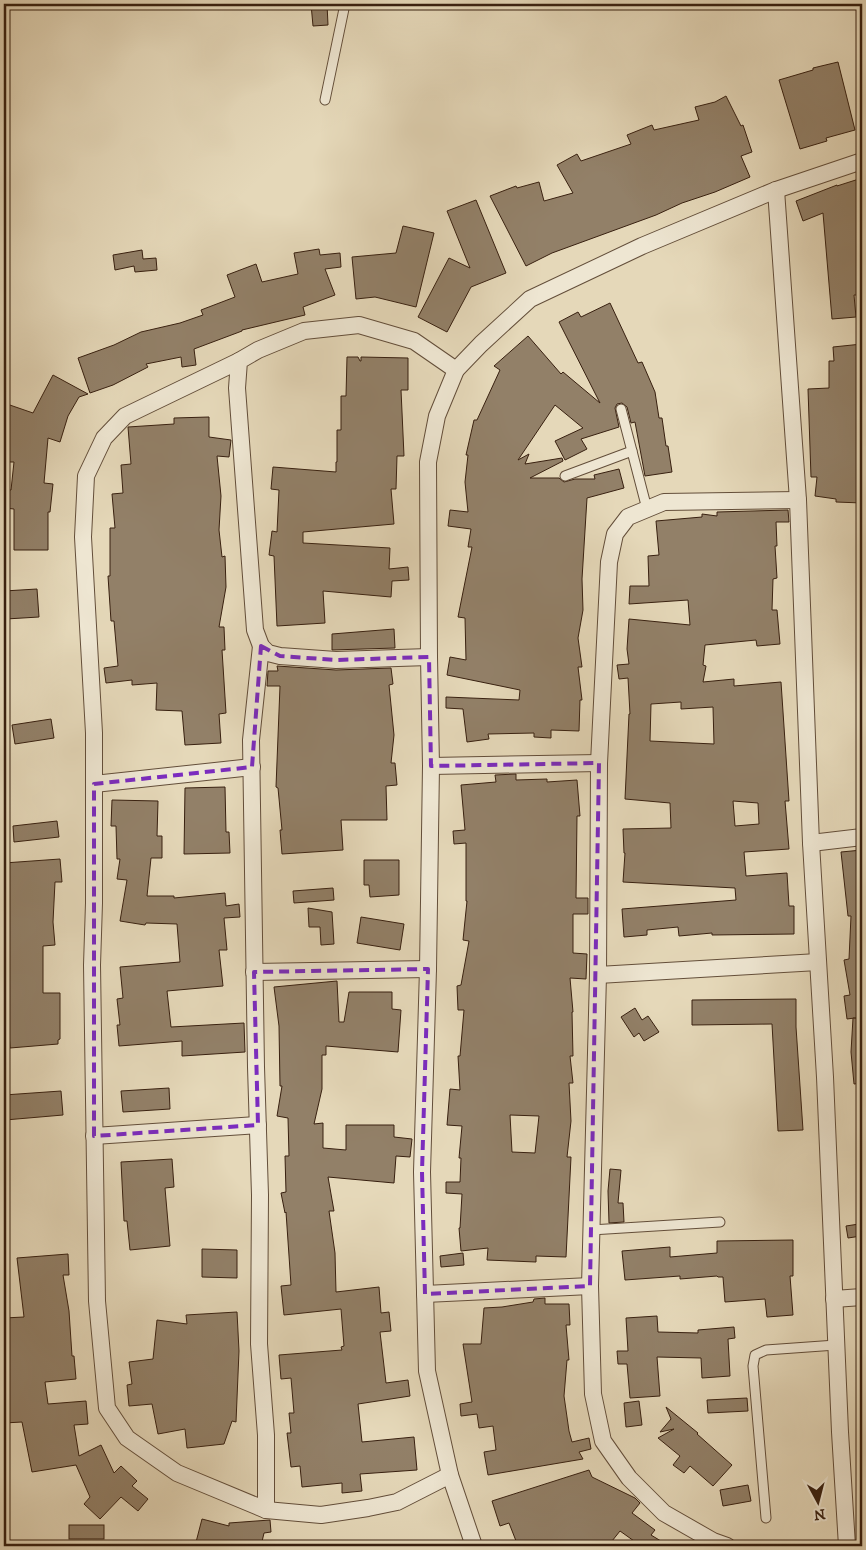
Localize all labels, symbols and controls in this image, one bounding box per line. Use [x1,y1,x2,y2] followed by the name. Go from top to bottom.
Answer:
[794,1478,844,1528] north arrow
[812,1504,826,1524] text: N

